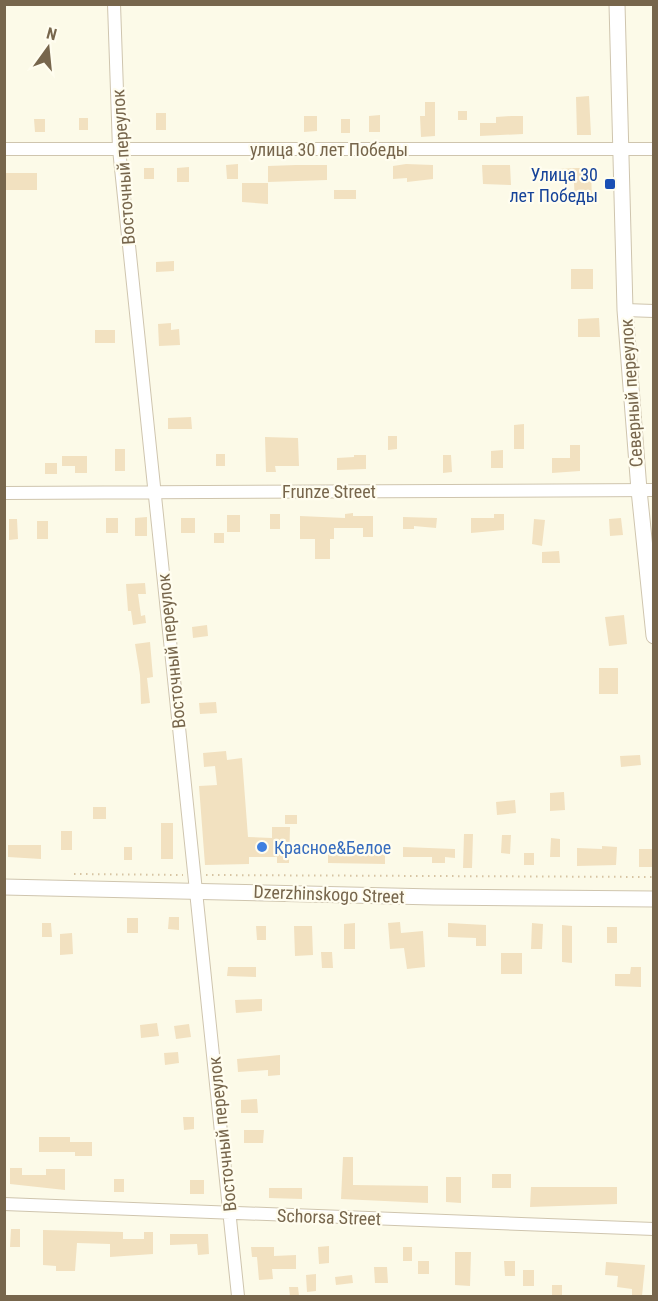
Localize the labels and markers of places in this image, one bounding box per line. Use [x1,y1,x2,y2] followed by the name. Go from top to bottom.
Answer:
[509,164,598,206] place label: Улица 30 лет Победы
[603,177,617,191] marker: Улица 30 лет Победы
[274,837,391,858] place label: Красное&Белое
[255,840,269,854] marker: Красное&Белое

